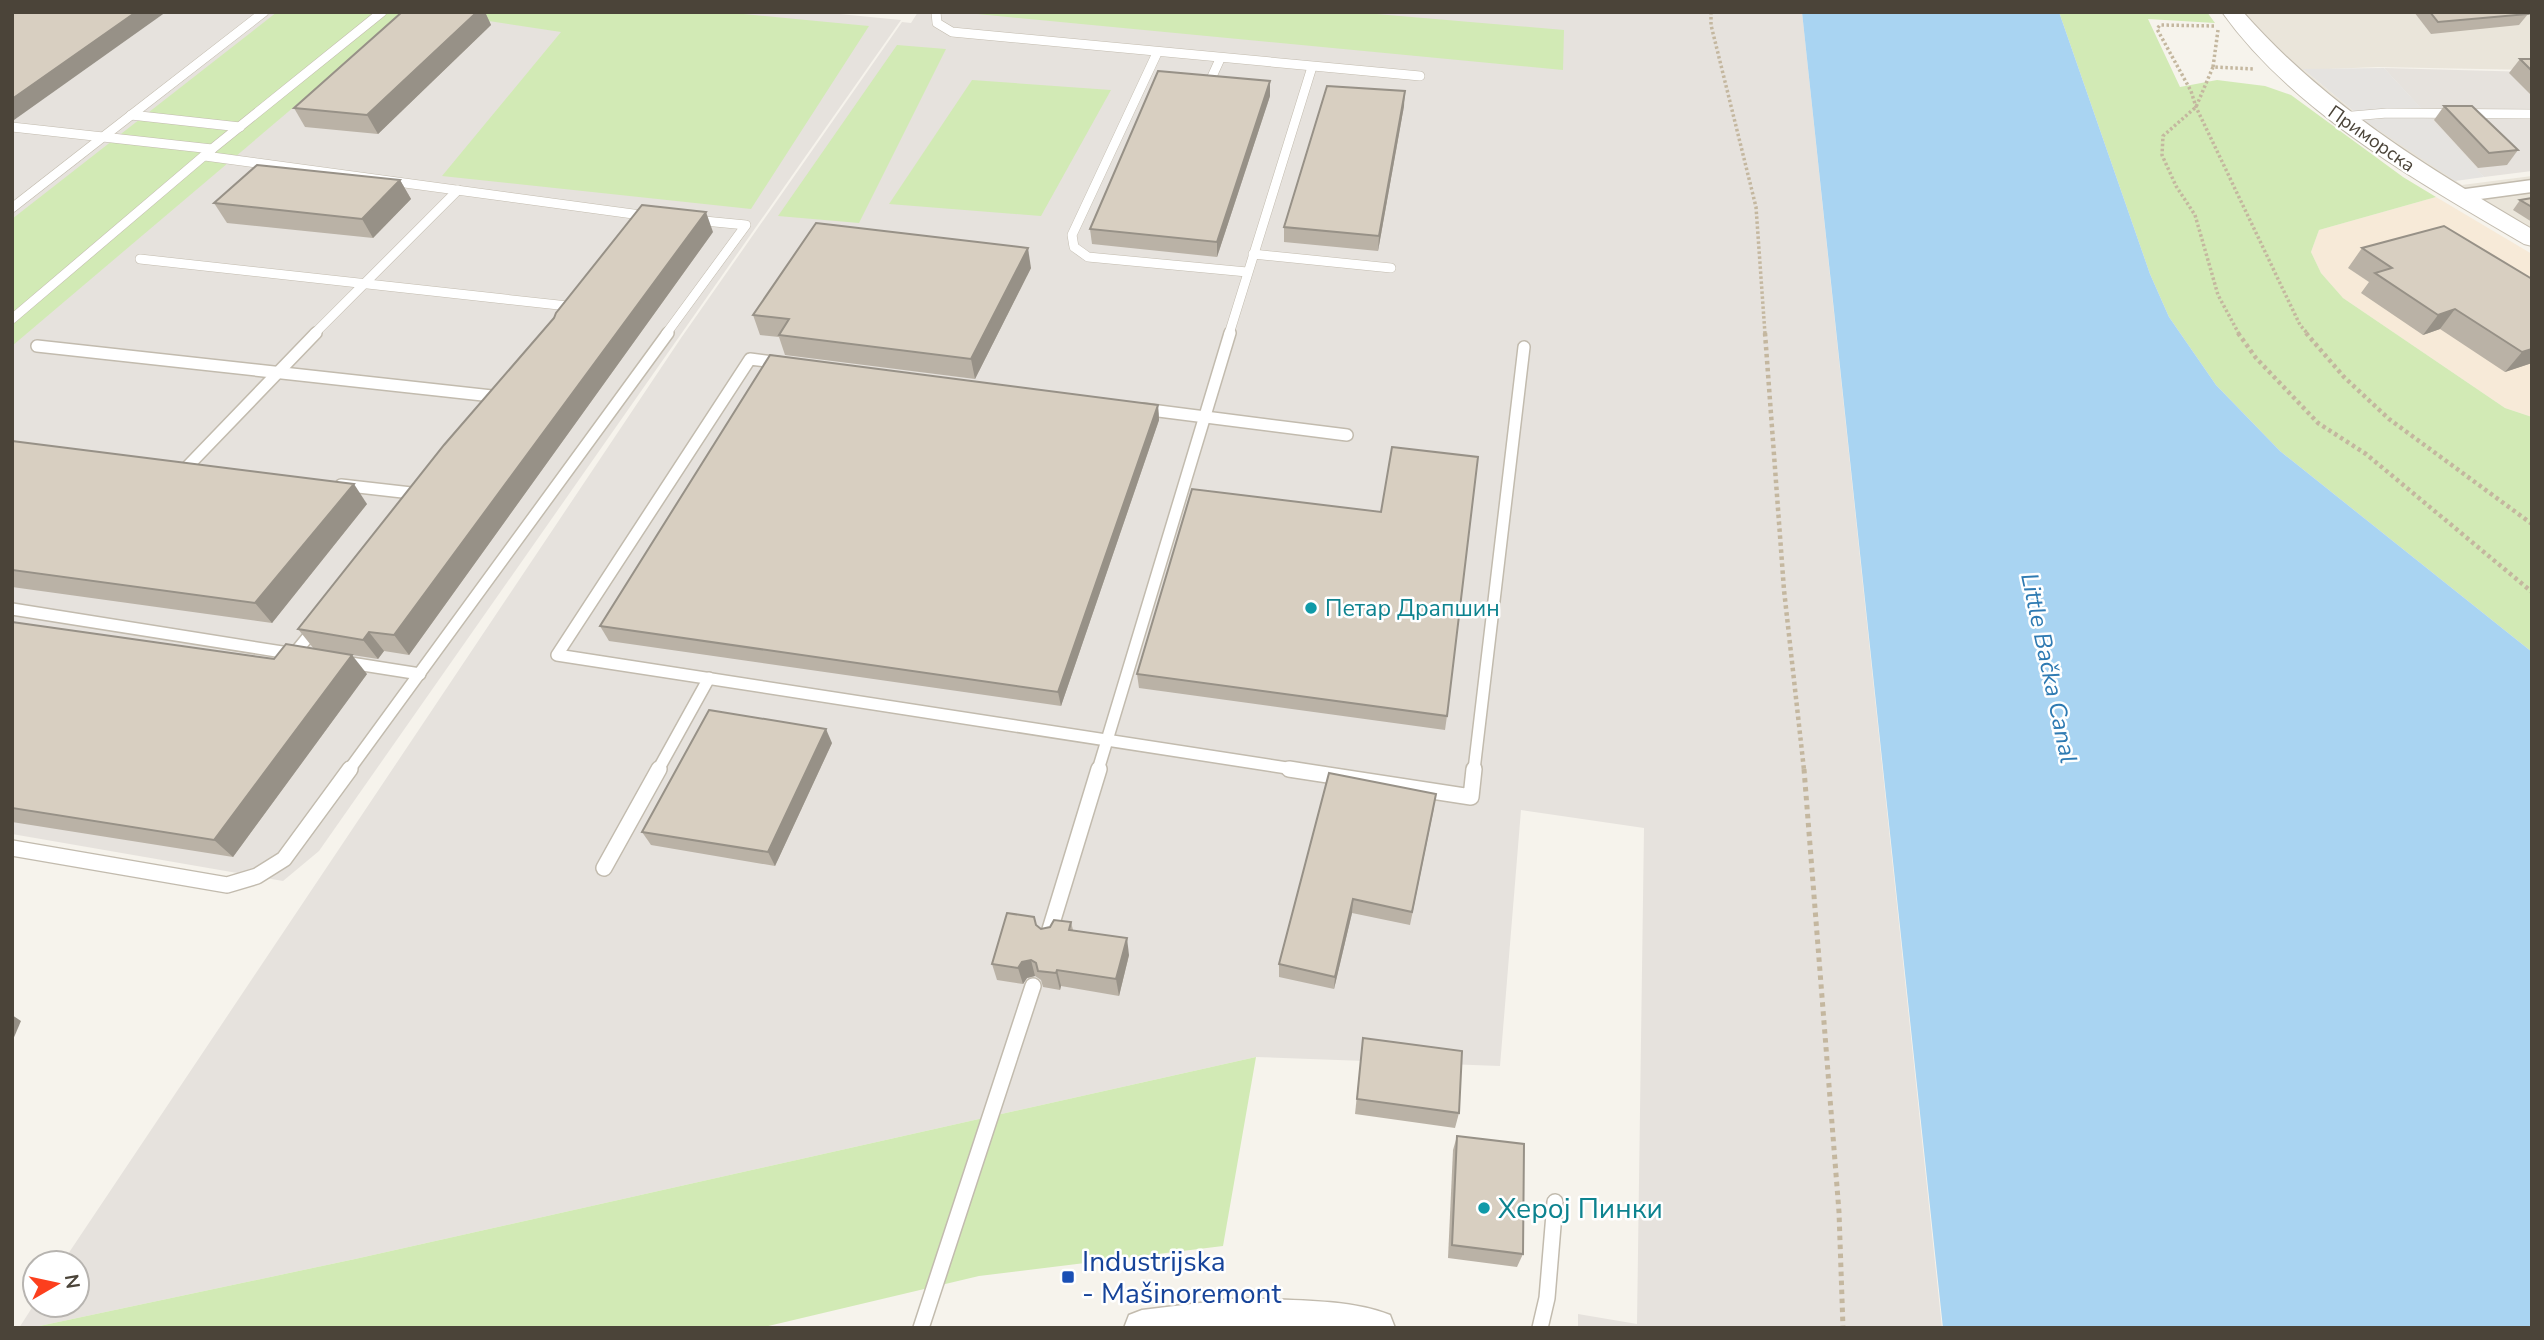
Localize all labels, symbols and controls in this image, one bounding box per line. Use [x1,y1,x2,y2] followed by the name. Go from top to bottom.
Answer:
[2323,99,2420,178] street label: Приморска
[2013,570,2085,766] water label: Little Bačka Canal
[1325,593,1500,624] place label: Петар Драпшин
[1303,600,1319,616] marker: Петар Драпшин
[1498,1190,1663,1228] place label: Херој Пинки
[1476,1200,1492,1216] marker: Херој Пинки
[1082,1243,1281,1313] place label: Industrijska - Mašinoremont
[21,1249,91,1319] north arrow
[1060,1269,1076,1285] marker: Industrijska - Mašinoremont
[58,1272,86,1291] text: N

